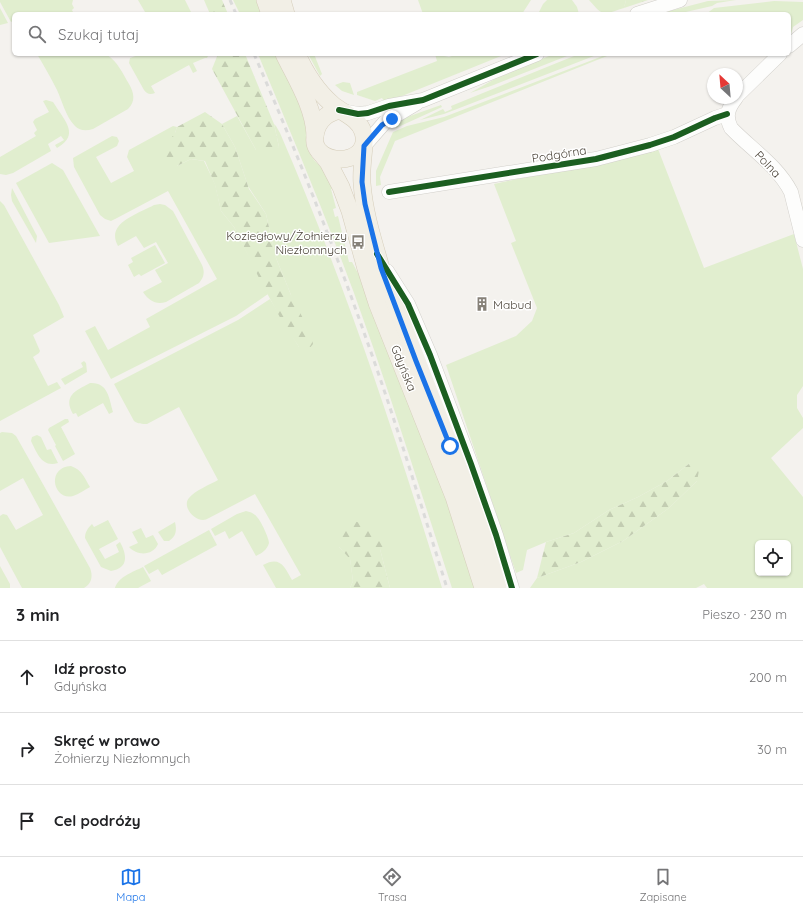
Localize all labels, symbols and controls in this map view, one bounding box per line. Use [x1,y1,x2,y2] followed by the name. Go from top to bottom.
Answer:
[12,12,791,56] search box
[26,23,48,45] icon: search
[58,25,139,44] text: Szukaj tutaj
[707,68,743,104] north arrow
[383,110,401,128] route end
[531,142,587,166] street label: Podgórna
[752,147,784,181] street label: Polna
[226,228,347,257] place label: Koziegłowy/Żołnierzy Niezłomnych
[350,234,366,250] bus stop icon: Koziegłowy/Żołnierzy Niezłomnych
[474,296,490,312] building icon: Mabud
[493,297,532,312] place label: Mabud
[388,343,420,393] street label: Gdyńska
[441,437,459,455] route start
[755,540,791,576] map controls
[755,540,791,576] button: locate
[16,604,60,625] text: 3 min
[702,606,787,622] text: Pieszo · 230 m
[54,659,127,678] text: Idź prosto
[16,666,38,688] icon: ahead
[749,669,787,685] text: 200 m
[54,678,107,694] text: Gdyńska
[54,731,160,750] text: Skręć w prawo
[16,738,38,760] icon: right
[757,741,787,757] text: 30 m
[54,750,190,766] text: Żołnierzy Niezłomnych
[16,810,38,832] icon: arrive
[54,811,141,830] text: Cel podróży
[116,866,145,904] tab: Mapa
[378,866,407,904] tab: Trasa
[639,866,687,904] tab: Zapisane

